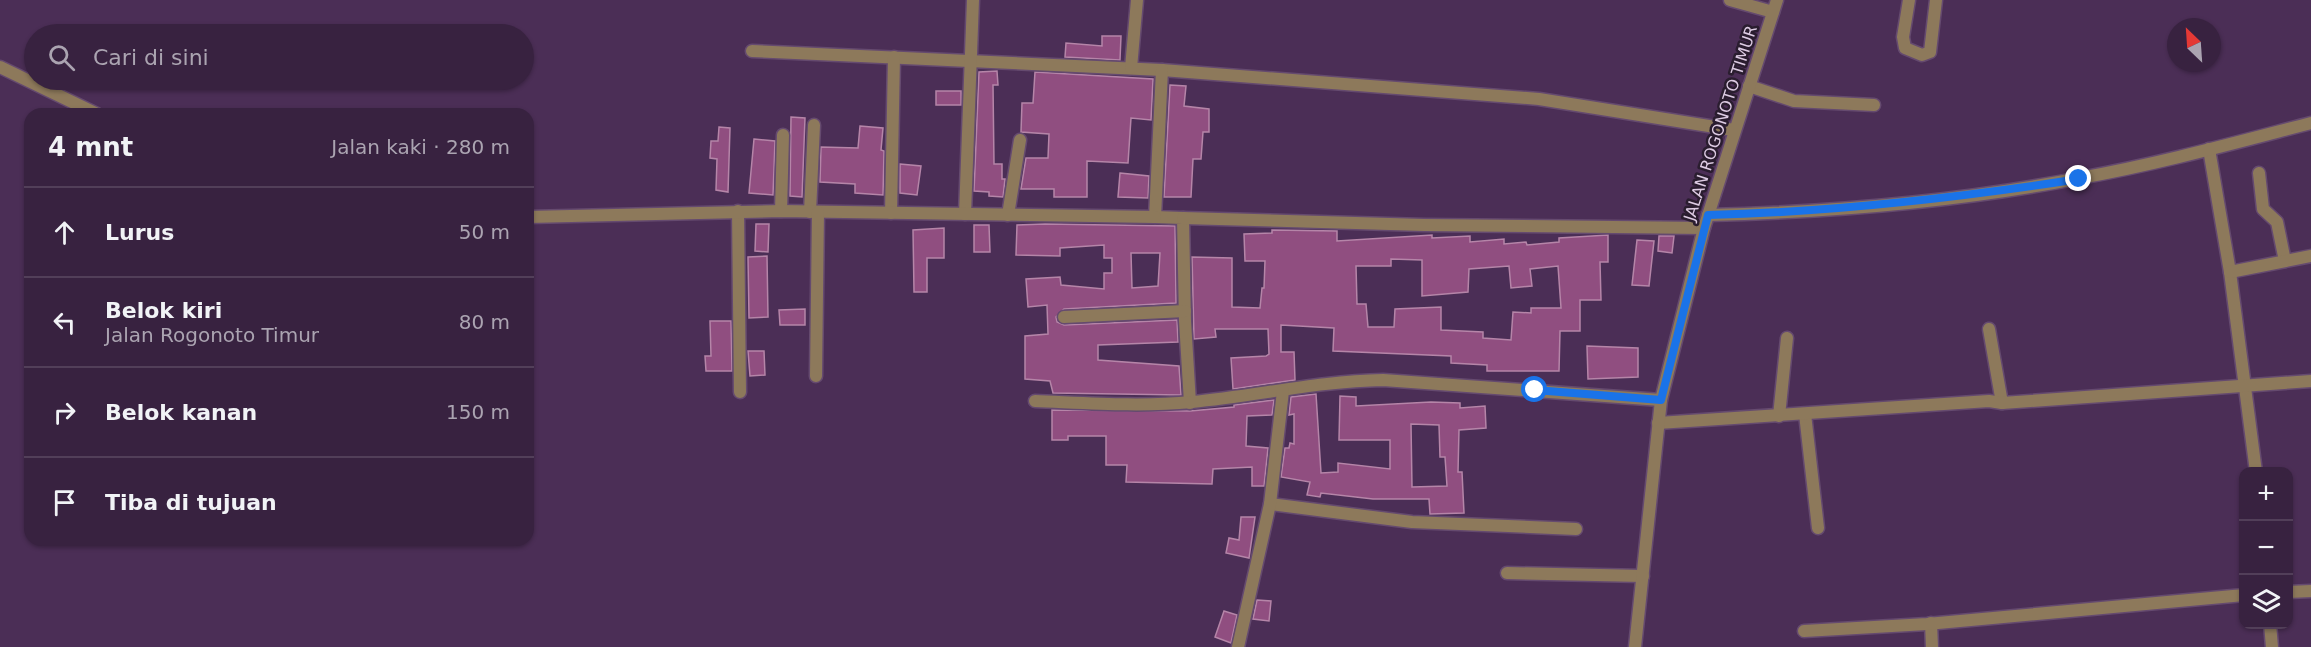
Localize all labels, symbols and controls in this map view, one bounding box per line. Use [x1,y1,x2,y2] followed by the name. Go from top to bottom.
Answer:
[2167,18,2221,72] north arrow
[1680,23,1761,224] street label: JALAN ROGONOTO TIMUR
[24,24,534,90] search box
[45,41,78,74] icon: search
[93,45,209,70] text: Cari di sini
[48,132,133,162] text: 4 mnt
[331,135,510,159] text: Jalan kaki · 280 m
[2065,165,2091,191] route end
[48,216,81,249] icon: ahead
[105,220,174,245] text: Lurus
[459,220,510,244] text: 50 m
[105,298,222,323] text: Belok kiri
[48,306,81,339] icon: left
[459,310,510,334] text: 80 m
[105,323,319,347] text: Jalan Rogonoto Timur
[1521,376,1547,402] route start
[48,396,81,429] icon: right
[105,400,257,425] text: Belok kanan
[446,400,510,424] text: 150 m
[2239,467,2293,629] map controls
[2239,467,2293,521] button: +
[48,486,81,519] icon: arrive
[105,490,277,515] text: Tiba di tujuan
[2239,521,2293,575] button: −
[2239,575,2293,629] button: layers

